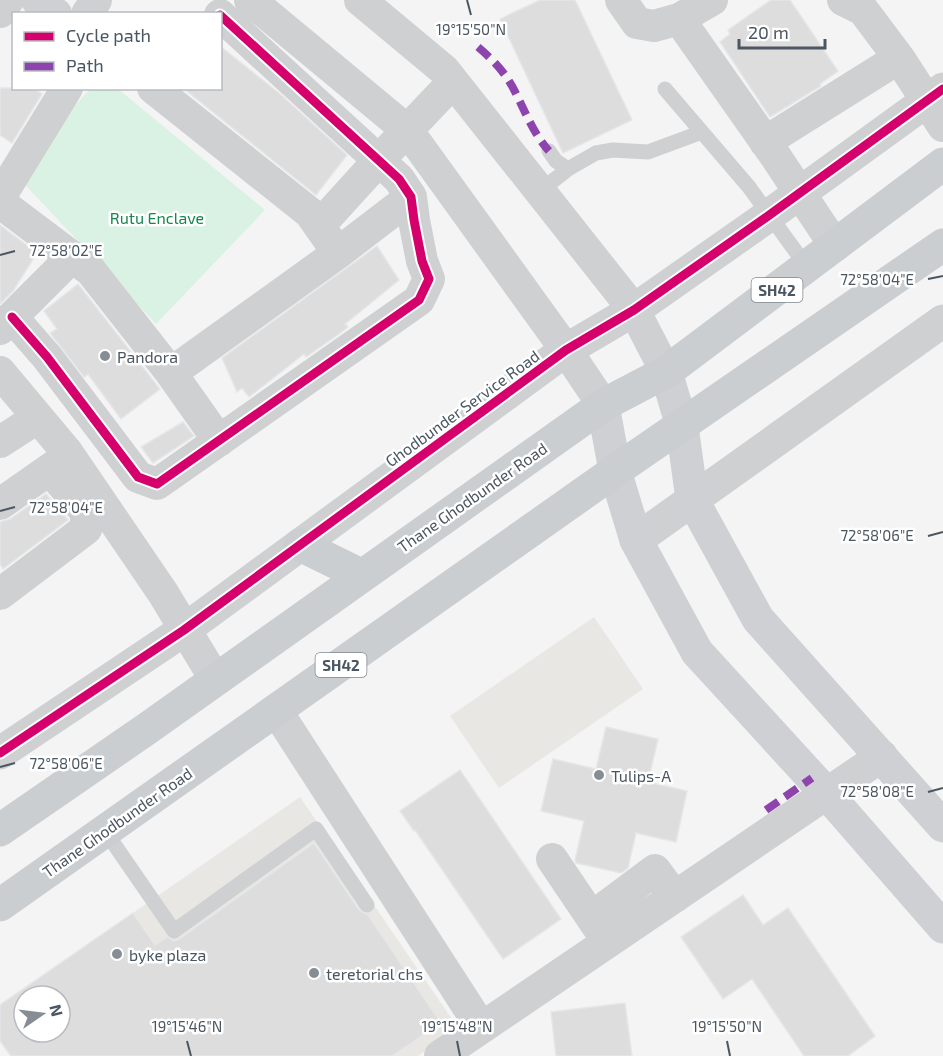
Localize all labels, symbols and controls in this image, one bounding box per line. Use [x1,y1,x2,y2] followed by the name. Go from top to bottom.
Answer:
[12,12,222,90] legend
[739,12,824,50] scale bar
[436,20,506,38] text: 19°15'50"N
[748,21,789,43] text: 20 m
[66,24,151,46] text: Cycle path
[66,54,104,76] text: Path
[110,208,204,227] park label: Rutu Enclave
[29,241,103,259] text: 72°58'02"E
[840,270,914,288] text: 72°58'04"E
[752,278,802,302] road number: SH42
[381,346,543,470] street label: Ghodbunder Service Road
[117,347,178,366] place label: Pandora
[98,349,112,363] marker: Pandora
[394,438,550,556] street label: Thane Ghodbunder Road
[29,498,103,516] text: 72°58'04"E
[840,526,914,544] text: 72°58'06"E
[316,653,366,677] road number: SH42
[29,754,103,772] text: 72°58'06"E
[39,763,195,881] street label: Thane Ghodbunder Road
[611,766,671,785] place label: Tulips-A
[592,768,606,782] marker: Tulips-A
[840,782,914,800] text: 72°58'08"E
[129,945,206,964] place label: byke plaza
[110,947,124,961] marker: byke plaza
[326,964,423,983] place label: teretorial chs
[307,966,321,980] marker: teretorial chs
[12,984,72,1044] north arrow
[46,1002,68,1018] text: N
[152,1017,222,1035] text: 19°15'46"N
[421,1017,493,1035] text: 19°15'48"N
[692,1017,762,1035] text: 19°15'50"N

